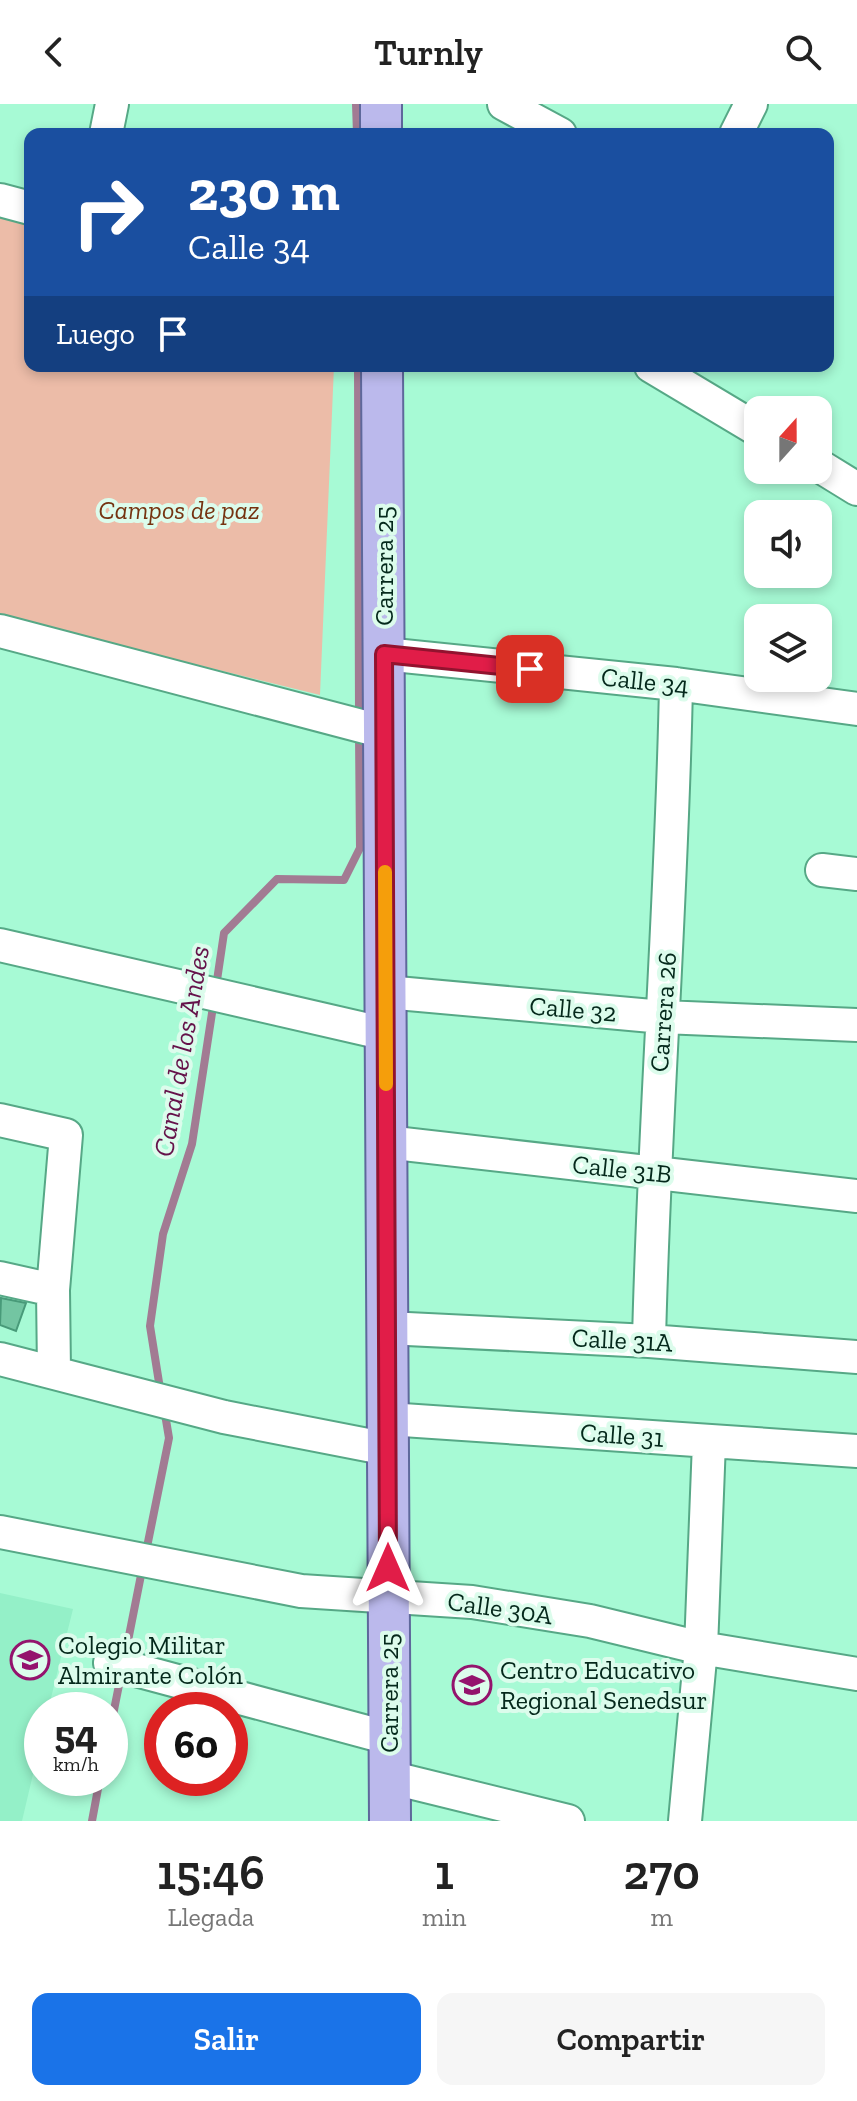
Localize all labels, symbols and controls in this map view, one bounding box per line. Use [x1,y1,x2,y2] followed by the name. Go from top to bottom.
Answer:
[32,30,76,74] icon: back
[781,30,825,74] icon: search
[374,31,483,74] text: Turnly
[188,157,340,224] text: 230 m
[56,160,160,264] icon: right
[188,225,310,268] text: Calle 34
[151,312,195,356] icon: arrive
[56,316,135,352] text: Luego
[744,396,832,484] north arrow
[744,396,832,692] map controls
[98,494,260,526] park label: Campos de paz
[744,500,832,588] button: sound
[368,506,400,626] street label: Carrera 25
[744,604,832,692] button: layers
[496,635,564,703] pin
[508,647,552,691] icon: arrive
[600,660,690,702] street label: Calle 34
[147,943,216,1159] water label: Canal de los Andes
[643,951,683,1073] street label: Carrera 26
[528,989,618,1029] street label: Calle 32
[571,1148,673,1190] street label: Calle 31B
[571,1321,674,1359] street label: Calle 31A
[579,1416,665,1454] street label: Calle 31
[346,1526,430,1610] position arrow
[446,1585,556,1631] street label: Calle 30A
[58,1629,243,1691] place label: Colegio Militar Almirante Colón
[373,1633,405,1753] street label: Carrera 25
[9,1639,51,1681] school or university icon: Colegio Militar Almirante Colón
[500,1654,707,1716] place label: Centro Educativo Regional Senedsur
[451,1664,493,1706] school or university icon: Centro Educativo Regional Senedsur
[144,1692,248,1796] speed limit sign: 60
[54,1710,98,1758] text: 54
[53,1752,99,1776] text: km/h
[157,1844,265,1901] text: 15:46
[435,1844,454,1901] text: 1
[624,1844,700,1901] text: 270
[167,1901,254,1933] text: Llegada
[422,1901,467,1933] text: min
[651,1901,673,1933] text: m
[32,1993,421,2085] button: Salir
[437,1993,825,2085] button: Compartir

